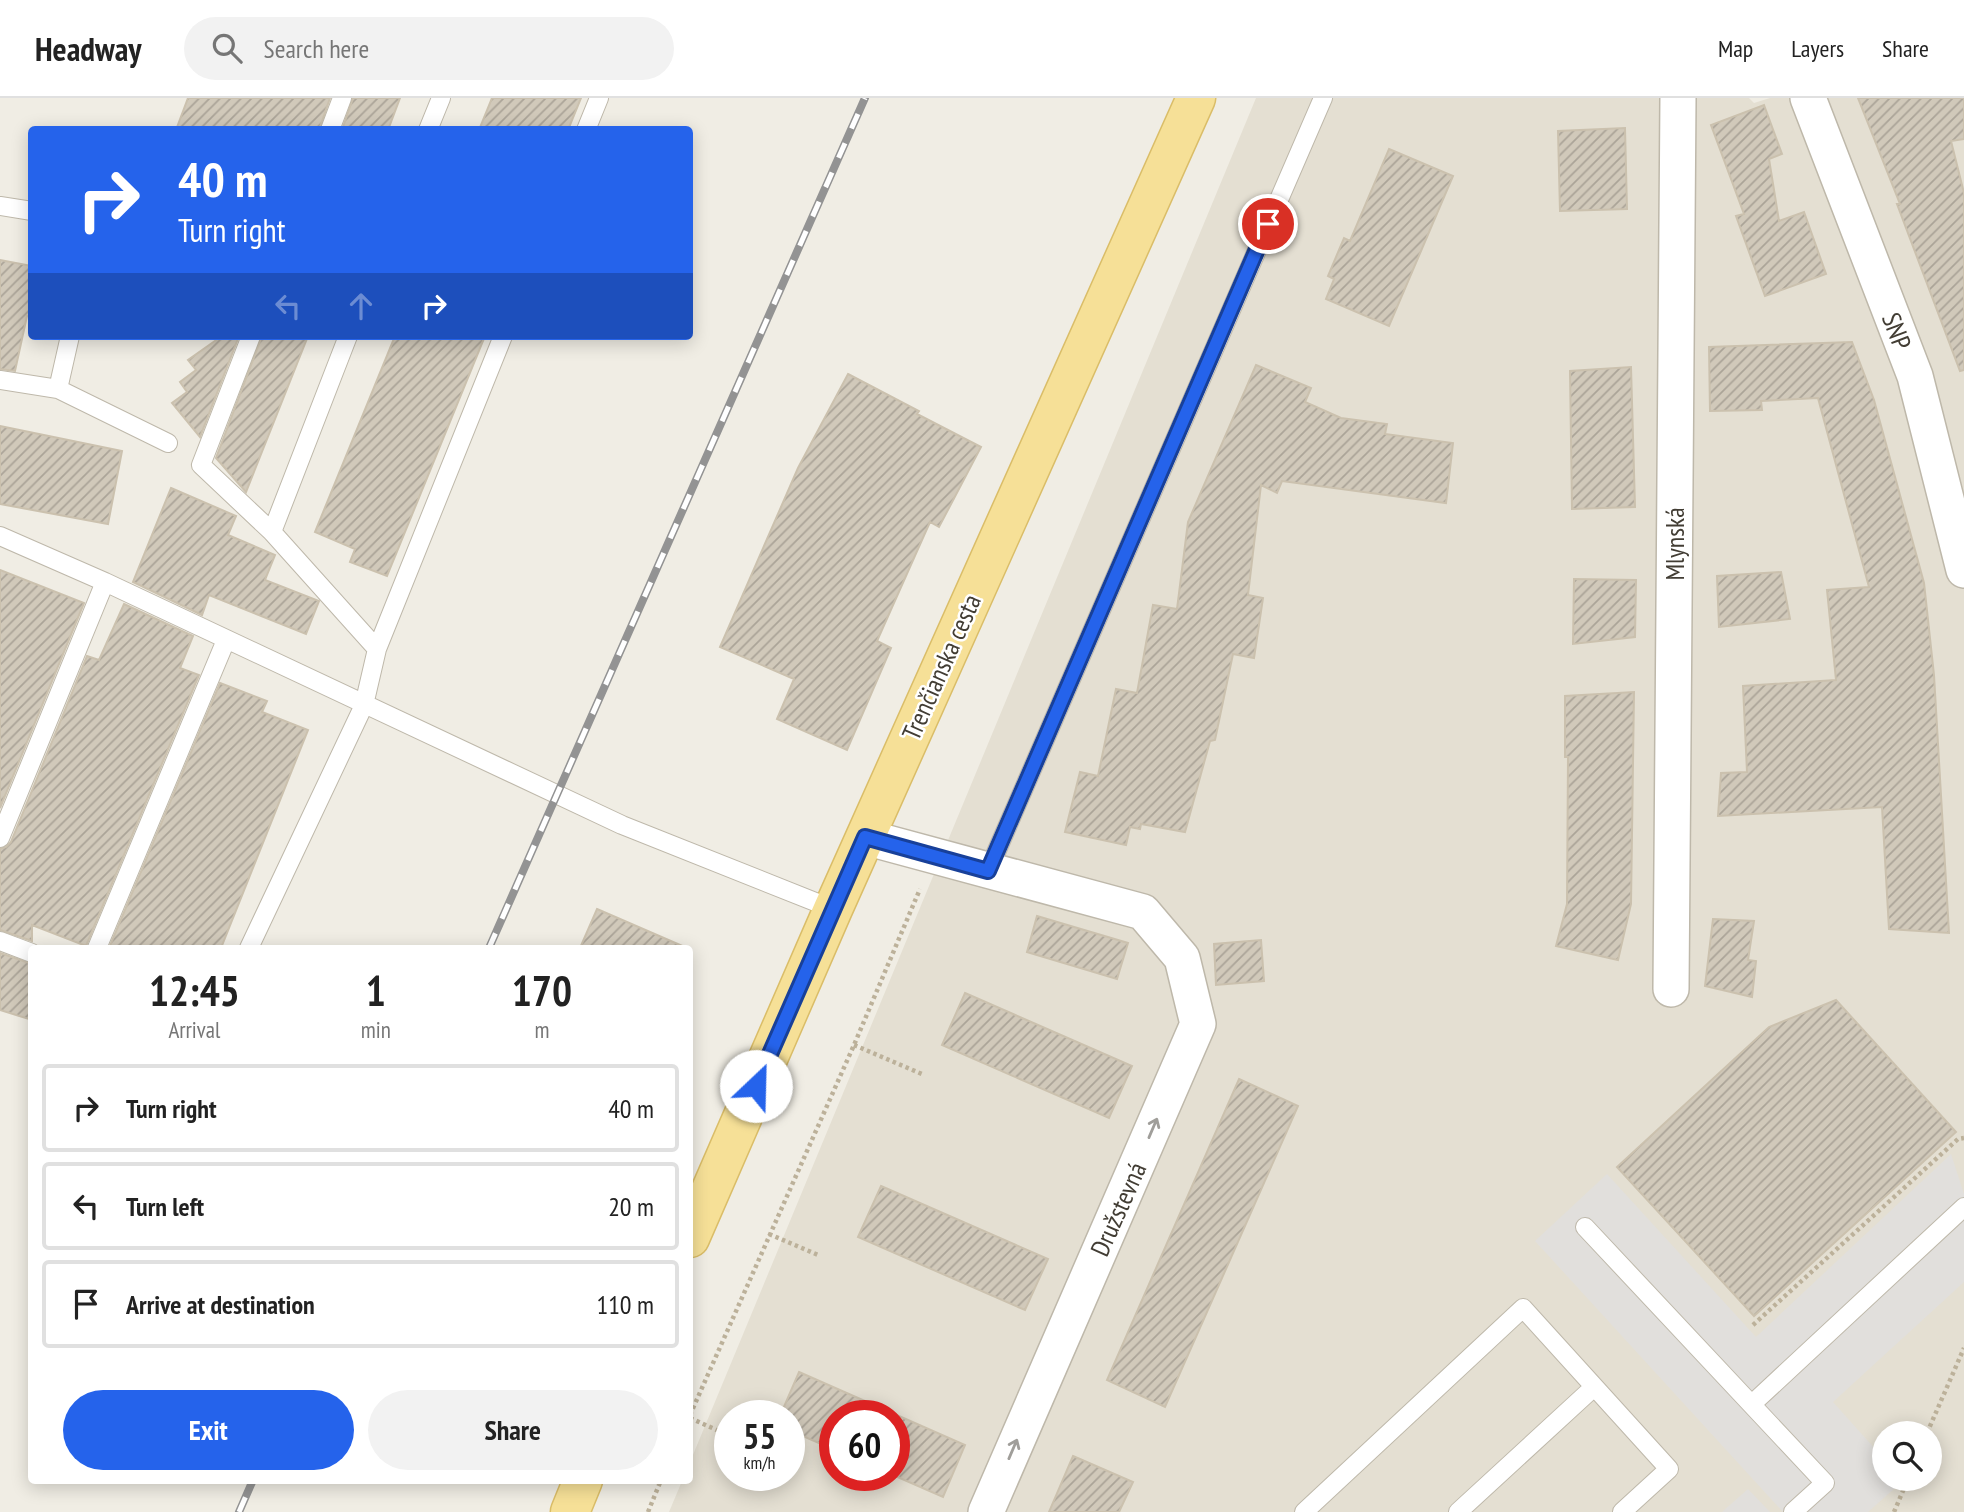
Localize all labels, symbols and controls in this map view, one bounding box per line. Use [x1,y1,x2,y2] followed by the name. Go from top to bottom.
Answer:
[184,17,674,80] search box
[35,27,142,70] text: Headway
[208,29,246,67] icon: search
[264,32,369,65] text: Search here
[1718,33,1753,64] text: Map
[1791,33,1844,64] text: Layers
[1882,33,1929,64] text: Share
[178,147,267,211] text: 40 m
[63,154,154,245] icon: right
[1238,194,1298,254] pin
[1249,205,1287,243] icon: arrive
[178,209,286,251] text: Turn right
[269,287,307,325] icon: left
[342,287,380,325] icon: ahead
[415,287,453,325] icon: right
[1875,308,1919,354] street label: SNP
[1658,507,1691,581] street label: Mlynská
[894,589,988,745] street label: Trenčianska cesta
[149,963,240,1018] text: 12:45
[366,963,386,1018] text: 1
[512,963,572,1018] text: 170
[168,1015,220,1044] text: Arrival
[361,1015,391,1044] text: min
[534,1015,549,1044] text: m
[719,1049,793,1123] position arrow
[67,1089,105,1127] icon: right
[126,1092,217,1125] text: Turn right
[608,1092,654,1125] text: 40 m
[1147,1118,1160,1140] one-way arrow
[1083,1157,1153,1261] street label: Družstevná
[67,1187,105,1225] icon: left
[126,1190,204,1223] text: Turn left
[608,1190,654,1223] text: 20 m
[67,1285,105,1323] icon: arrive
[126,1288,315,1321] text: Arrive at destination
[596,1288,654,1321] text: 110 m
[63,1390,354,1470] button: Exit
[368,1390,658,1470] button: Share
[819,1400,910,1491] speed limit sign: 60
[743,1413,776,1459] text: 55
[1872,1421,1942,1491] map controls
[1872,1421,1942,1491] button: search
[1007,1439,1020,1461] one-way arrow
[744,1451,775,1474] text: km/h

